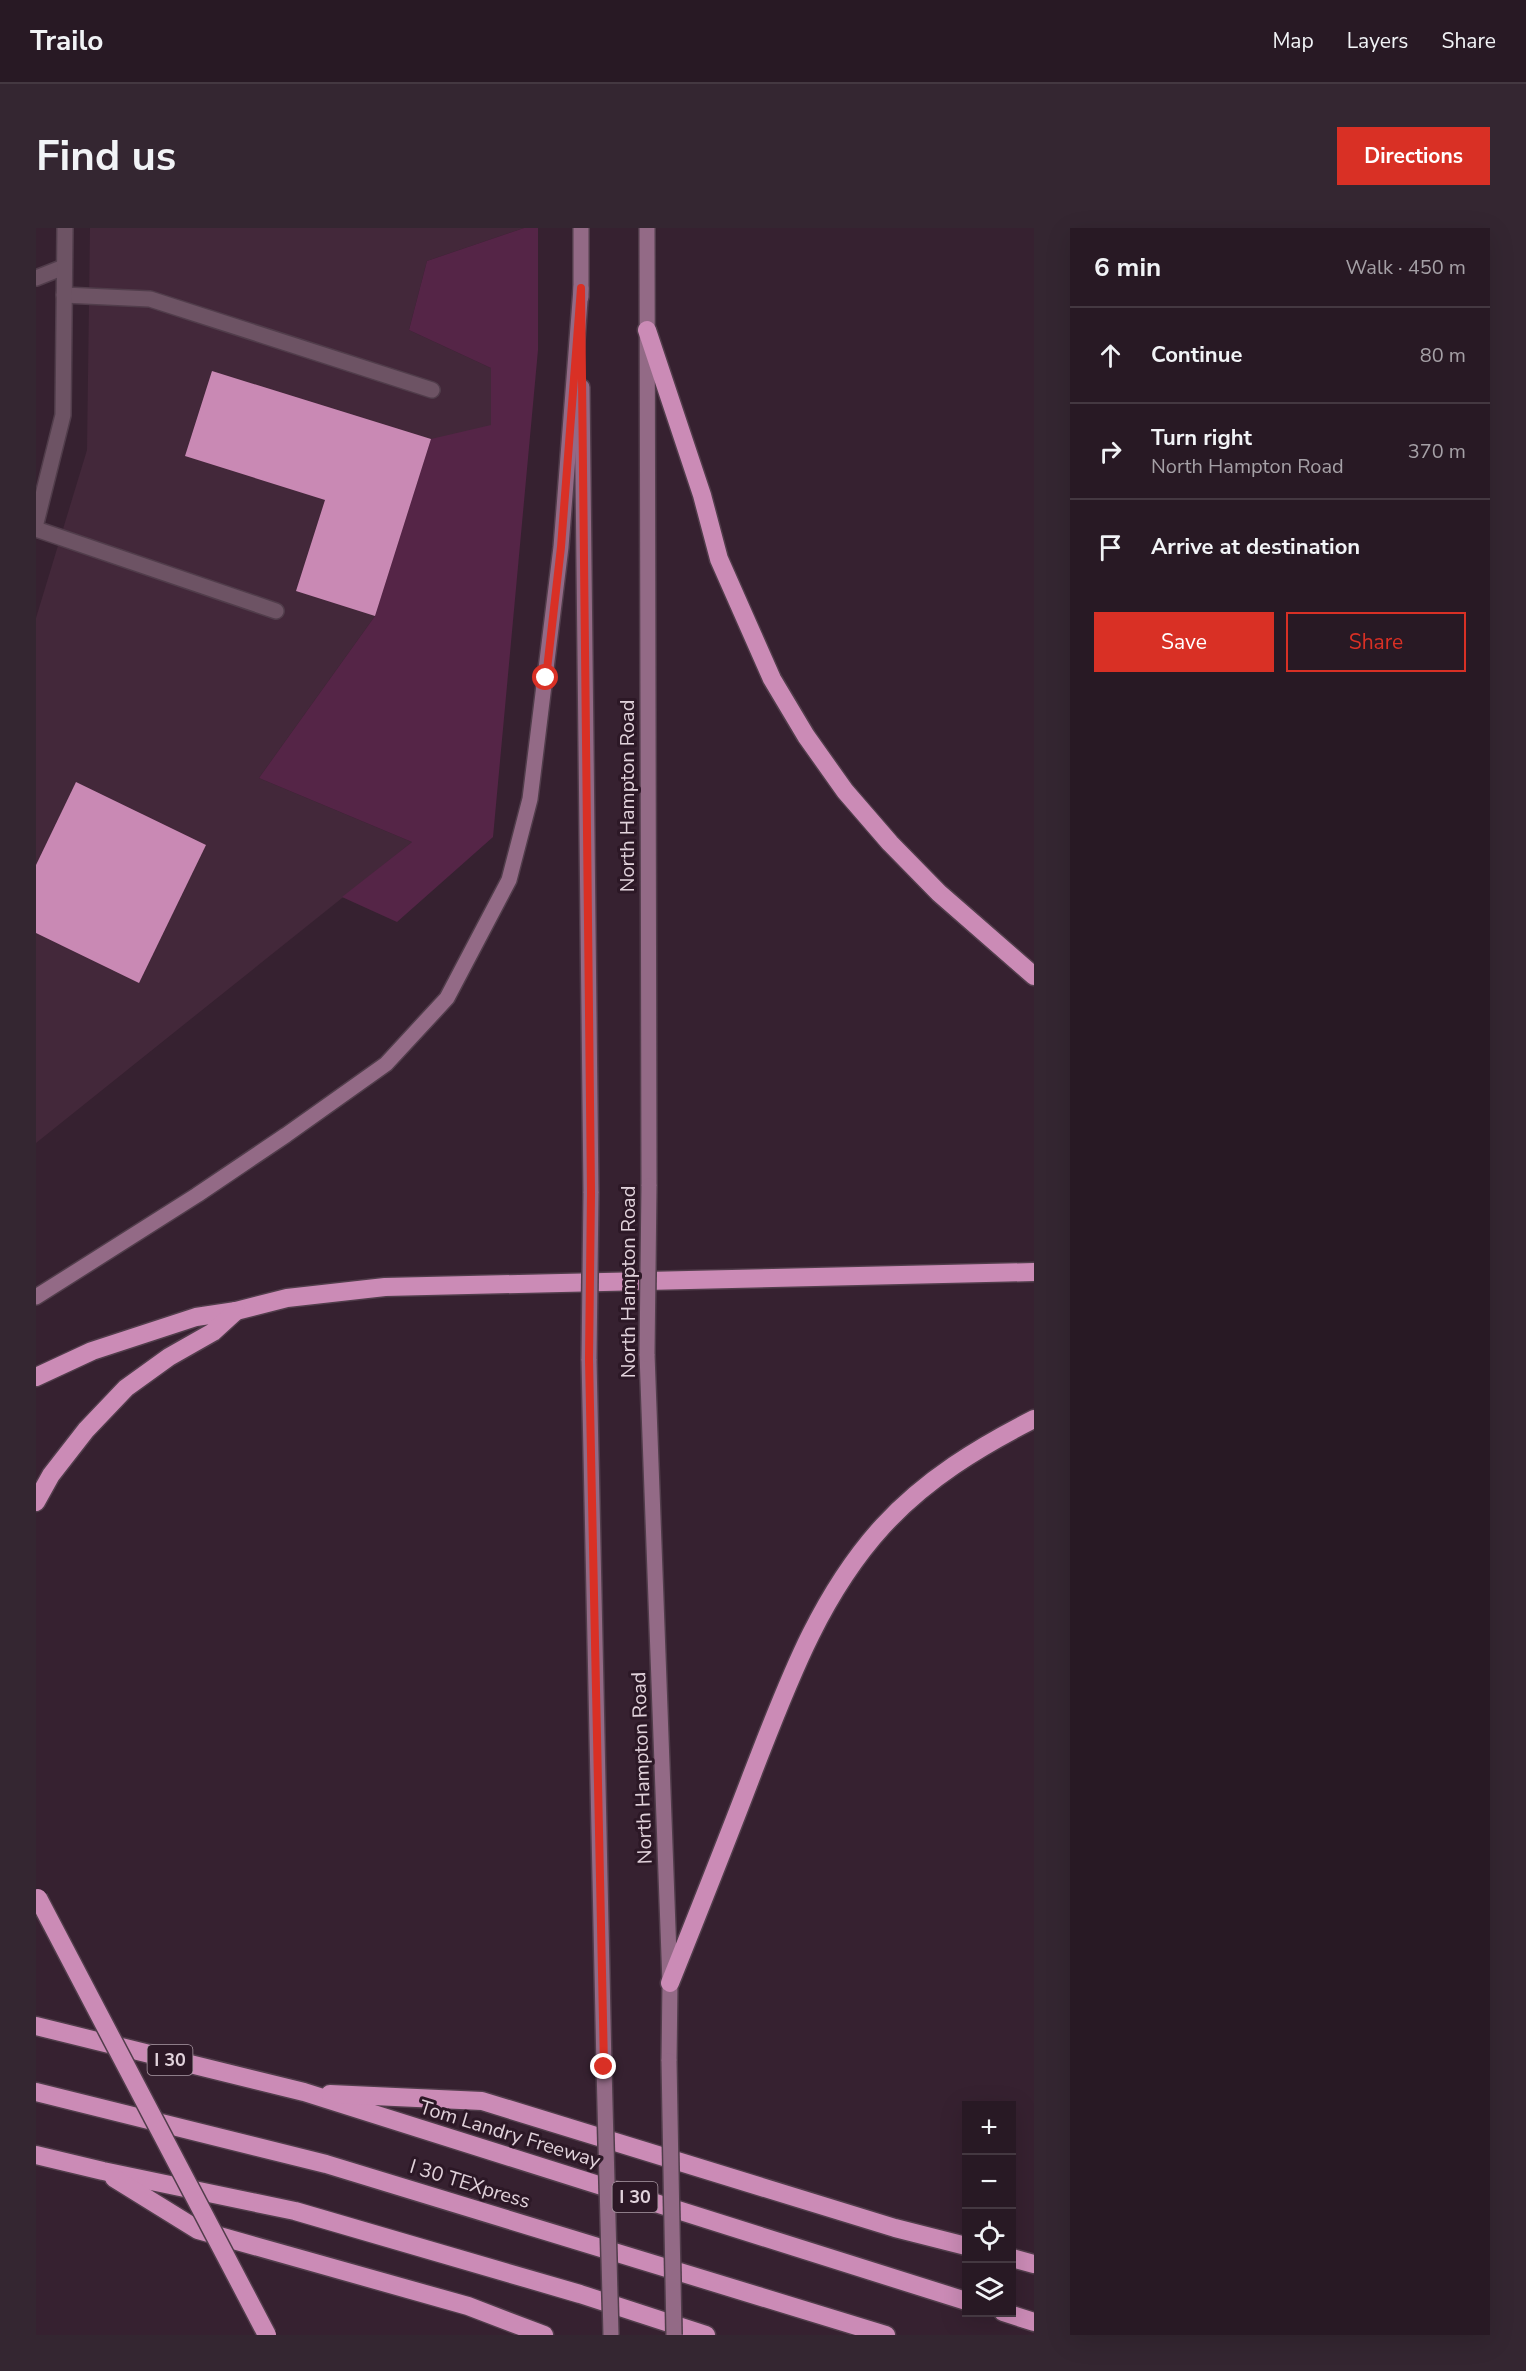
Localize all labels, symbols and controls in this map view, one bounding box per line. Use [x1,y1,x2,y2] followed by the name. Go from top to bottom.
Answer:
[30,22,103,60] text: Trailo
[1272,27,1314,55] text: Map
[1347,27,1408,55] text: Layers
[1441,27,1496,55] text: Share
[1337,127,1490,185] button: Directions
[36,128,176,185] text: Find us
[1094,250,1161,285] text: 6 min
[1346,254,1466,281] text: Walk · 450 m
[1094,339,1127,372] icon: ahead
[1151,340,1242,370] text: Continue
[1420,342,1466,369] text: 80 m
[1151,423,1252,453] text: Turn right
[1094,435,1127,468] icon: right
[1408,438,1466,465] text: 370 m
[1151,453,1344,480] text: North Hampton Road
[1094,531,1127,564] icon: arrive
[1151,532,1360,562] text: Arrive at destination
[1094,612,1274,672] button: Save
[1286,612,1466,672] button: Share
[532,664,558,690] route start
[614,700,641,892] street label: North Hampton Road
[615,1186,642,1378] street label: North Hampton Road
[625,1671,659,1865] street label: North Hampton Road
[148,2045,192,2075] road number: I 30
[590,2053,616,2079] route end
[416,2094,604,2175] street label: Tom Landry Freeway
[962,2101,1016,2317] map controls
[962,2101,1016,2155] button: +
[407,2153,533,2215] street label: I 30 TEXpress
[962,2155,1016,2209] button: −
[612,2182,658,2212] road number: I 30
[962,2209,1016,2263] button: locate
[962,2263,1016,2317] button: layers

